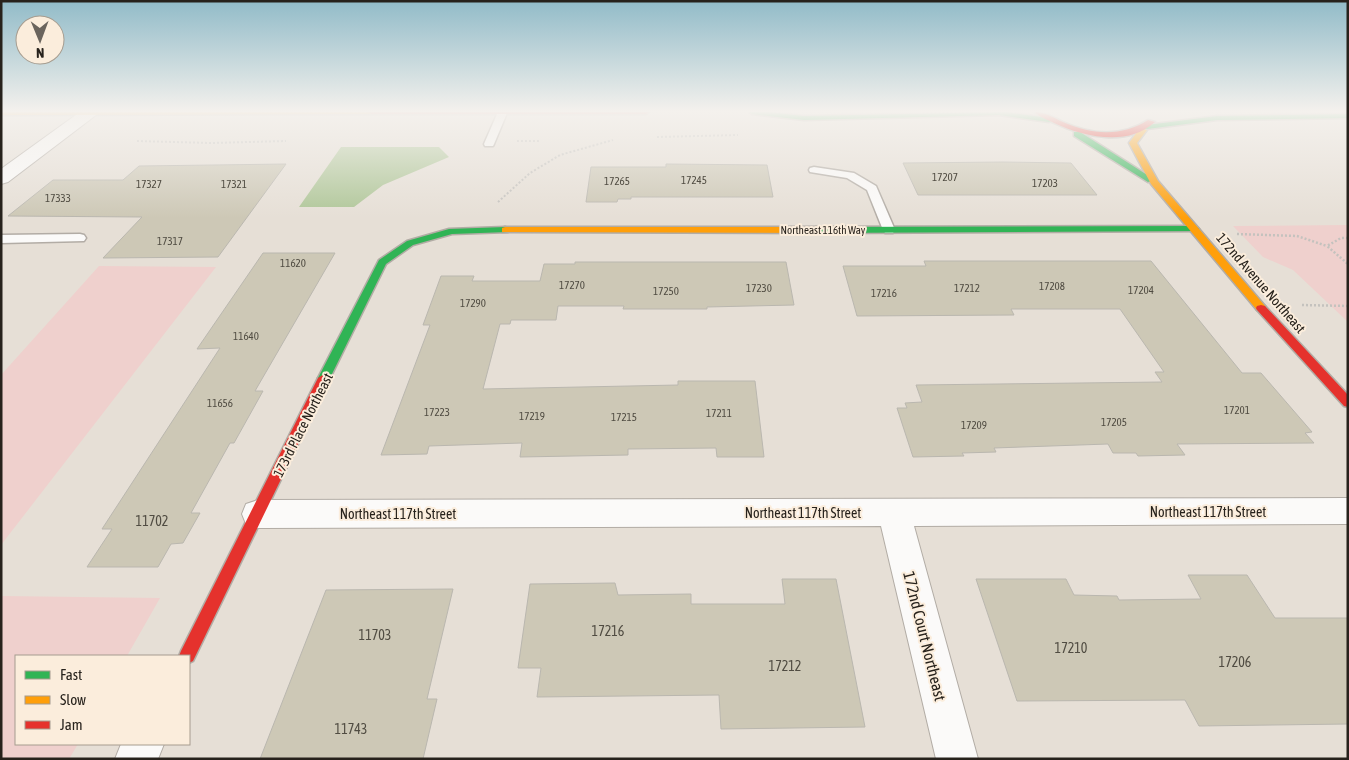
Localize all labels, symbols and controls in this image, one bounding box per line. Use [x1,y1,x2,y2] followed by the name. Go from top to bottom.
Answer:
[15,15,65,65] north arrow
[36,45,44,61] text: N
[932,171,958,183] house number: 17207
[681,174,707,186] house number: 17245
[604,175,630,187] house number: 17265
[1032,177,1058,189] house number: 17203
[136,178,162,190] house number: 17327
[221,178,247,190] house number: 17321
[45,192,71,204] house number: 17333
[781,224,866,236] street label: Northeast 116th Way
[1213,230,1309,336] street label: 172nd Avenue Northeast
[157,235,183,247] house number: 17317
[280,257,306,269] house number: 11620
[559,279,585,291] house number: 17270
[1039,280,1065,292] house number: 17208
[746,282,772,294] house number: 17230
[954,282,980,294] house number: 17212
[1128,284,1154,296] house number: 17204
[653,285,679,297] house number: 17250
[871,287,897,299] house number: 17216
[460,297,486,309] house number: 17290
[233,330,259,342] house number: 11640
[270,370,336,480] street label: 173rd Place Northeast
[207,397,233,409] house number: 11656
[1224,404,1250,416] house number: 17201
[424,406,450,418] house number: 17223
[706,407,732,419] house number: 17211
[519,410,545,422] house number: 17219
[611,411,637,423] house number: 17215
[1101,416,1127,428] house number: 17205
[961,419,987,431] house number: 17209
[1150,504,1266,520] street label: Northeast 117th Street
[745,505,861,521] street label: Northeast 117th Street
[340,506,456,522] street label: Northeast 117th Street
[136,513,168,529] house number: 11702
[900,569,950,703] street label: 172nd Court Northeast
[592,623,625,639] house number: 17216
[359,627,391,643] house number: 11703
[1055,640,1088,656] house number: 17210
[1219,654,1252,670] house number: 17206
[15,655,190,745] legend
[769,658,801,674] house number: 17212
[60,666,82,683] text: Fast
[60,691,86,708] text: Slow
[60,716,83,733] text: Jam
[335,721,367,737] house number: 11743

